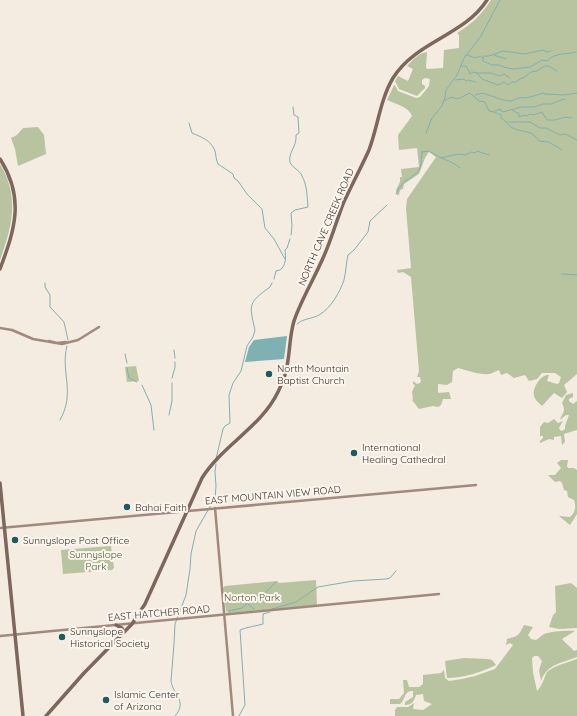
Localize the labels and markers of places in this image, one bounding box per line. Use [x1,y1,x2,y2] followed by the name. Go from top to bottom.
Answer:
[277,362,349,387] place label: North Mountain Baptist Church
[264,369,274,379] marker: North Mountain Baptist Church
[362,441,446,466] place label: International Healing Cathedral
[349,448,359,458] marker: International Healing Cathedral
[135,501,187,514] place label: Bahai Faith
[122,502,132,512] marker: Bahai Faith
[23,534,130,547] place label: Sunnyslope Post Office
[10,535,20,545] marker: Sunnyslope Post Office
[70,625,149,650] place label: Sunnyslope Historical Society
[57,632,67,642] marker: Sunnyslope Historical Society
[114,688,180,713] place label: Islamic Center of Arizona
[101,695,111,705] marker: Islamic Center of Arizona

